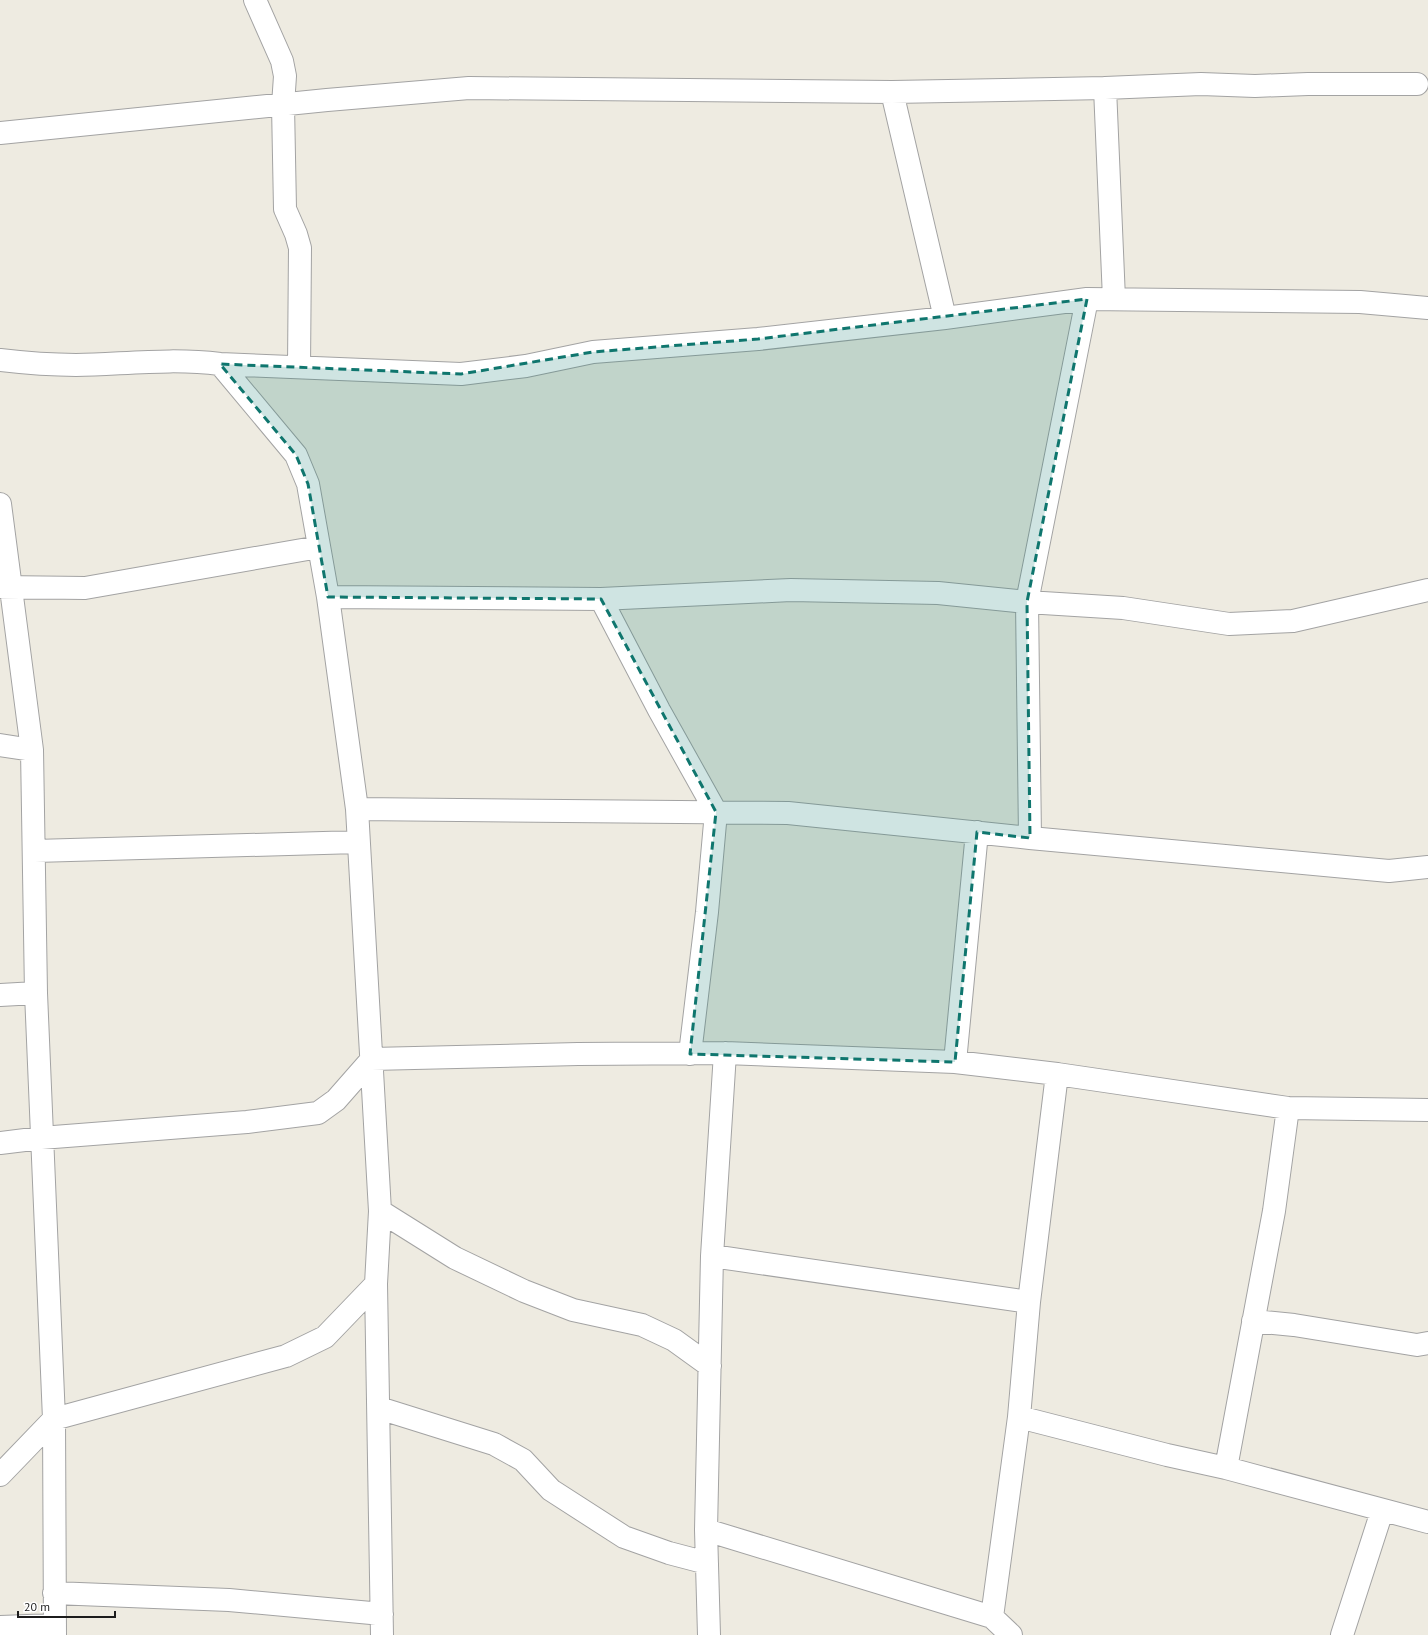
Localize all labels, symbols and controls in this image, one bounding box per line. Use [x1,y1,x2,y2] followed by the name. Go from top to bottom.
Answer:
[18,1593,115,1619] scale bar
[24,1599,50,1614] text: 20 m

